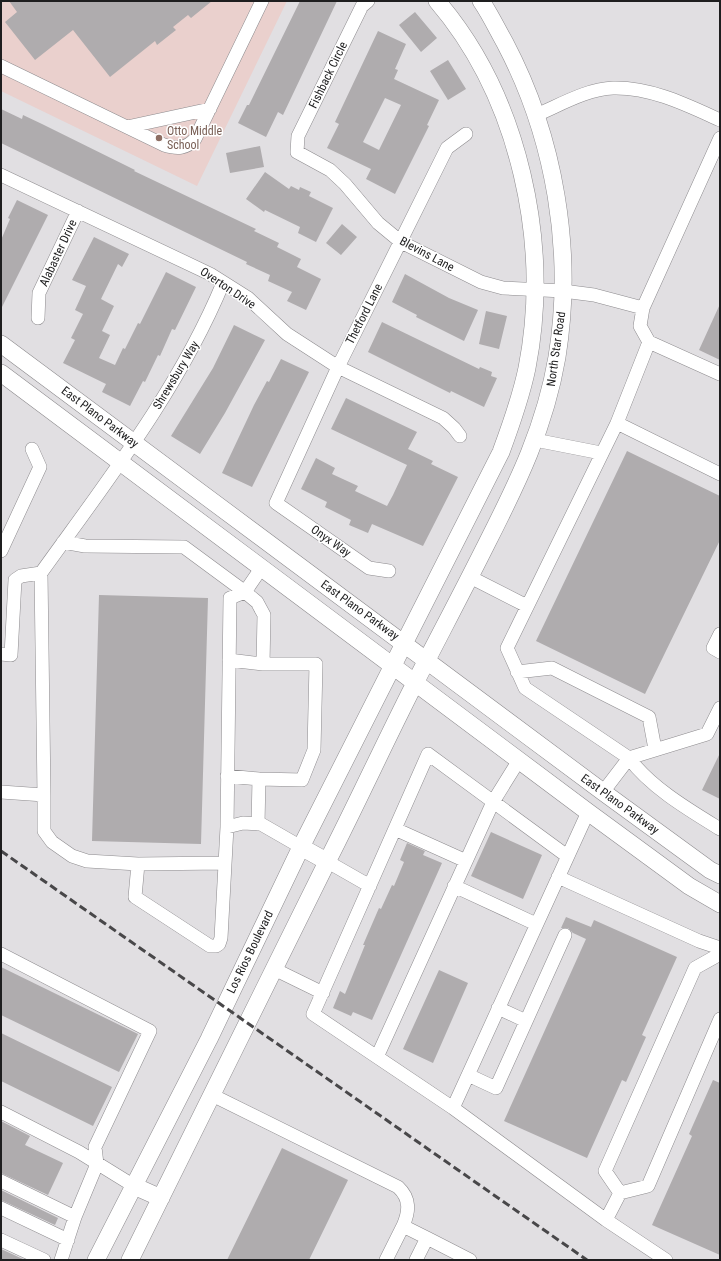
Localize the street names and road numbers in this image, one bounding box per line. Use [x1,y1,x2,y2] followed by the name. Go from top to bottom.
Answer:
[306,39,350,111] street label: Fishback Circle
[36,217,80,289] street label: Alabaster Drive
[397,234,457,274] street label: Blevins Lane
[198,264,259,312] street label: Overton Drive
[343,281,385,347] street label: Thetford Lane
[544,311,568,387] street label: North Star Road
[150,338,202,412] street label: Shrewsbury Way
[59,383,141,451] street label: East Plano Parkway
[308,522,354,560] street label: Onyx Way
[318,577,402,643] street label: East Plano Parkway
[578,771,662,837] street label: East Plano Parkway
[224,908,276,996] street label: Los Rios Boulevard

